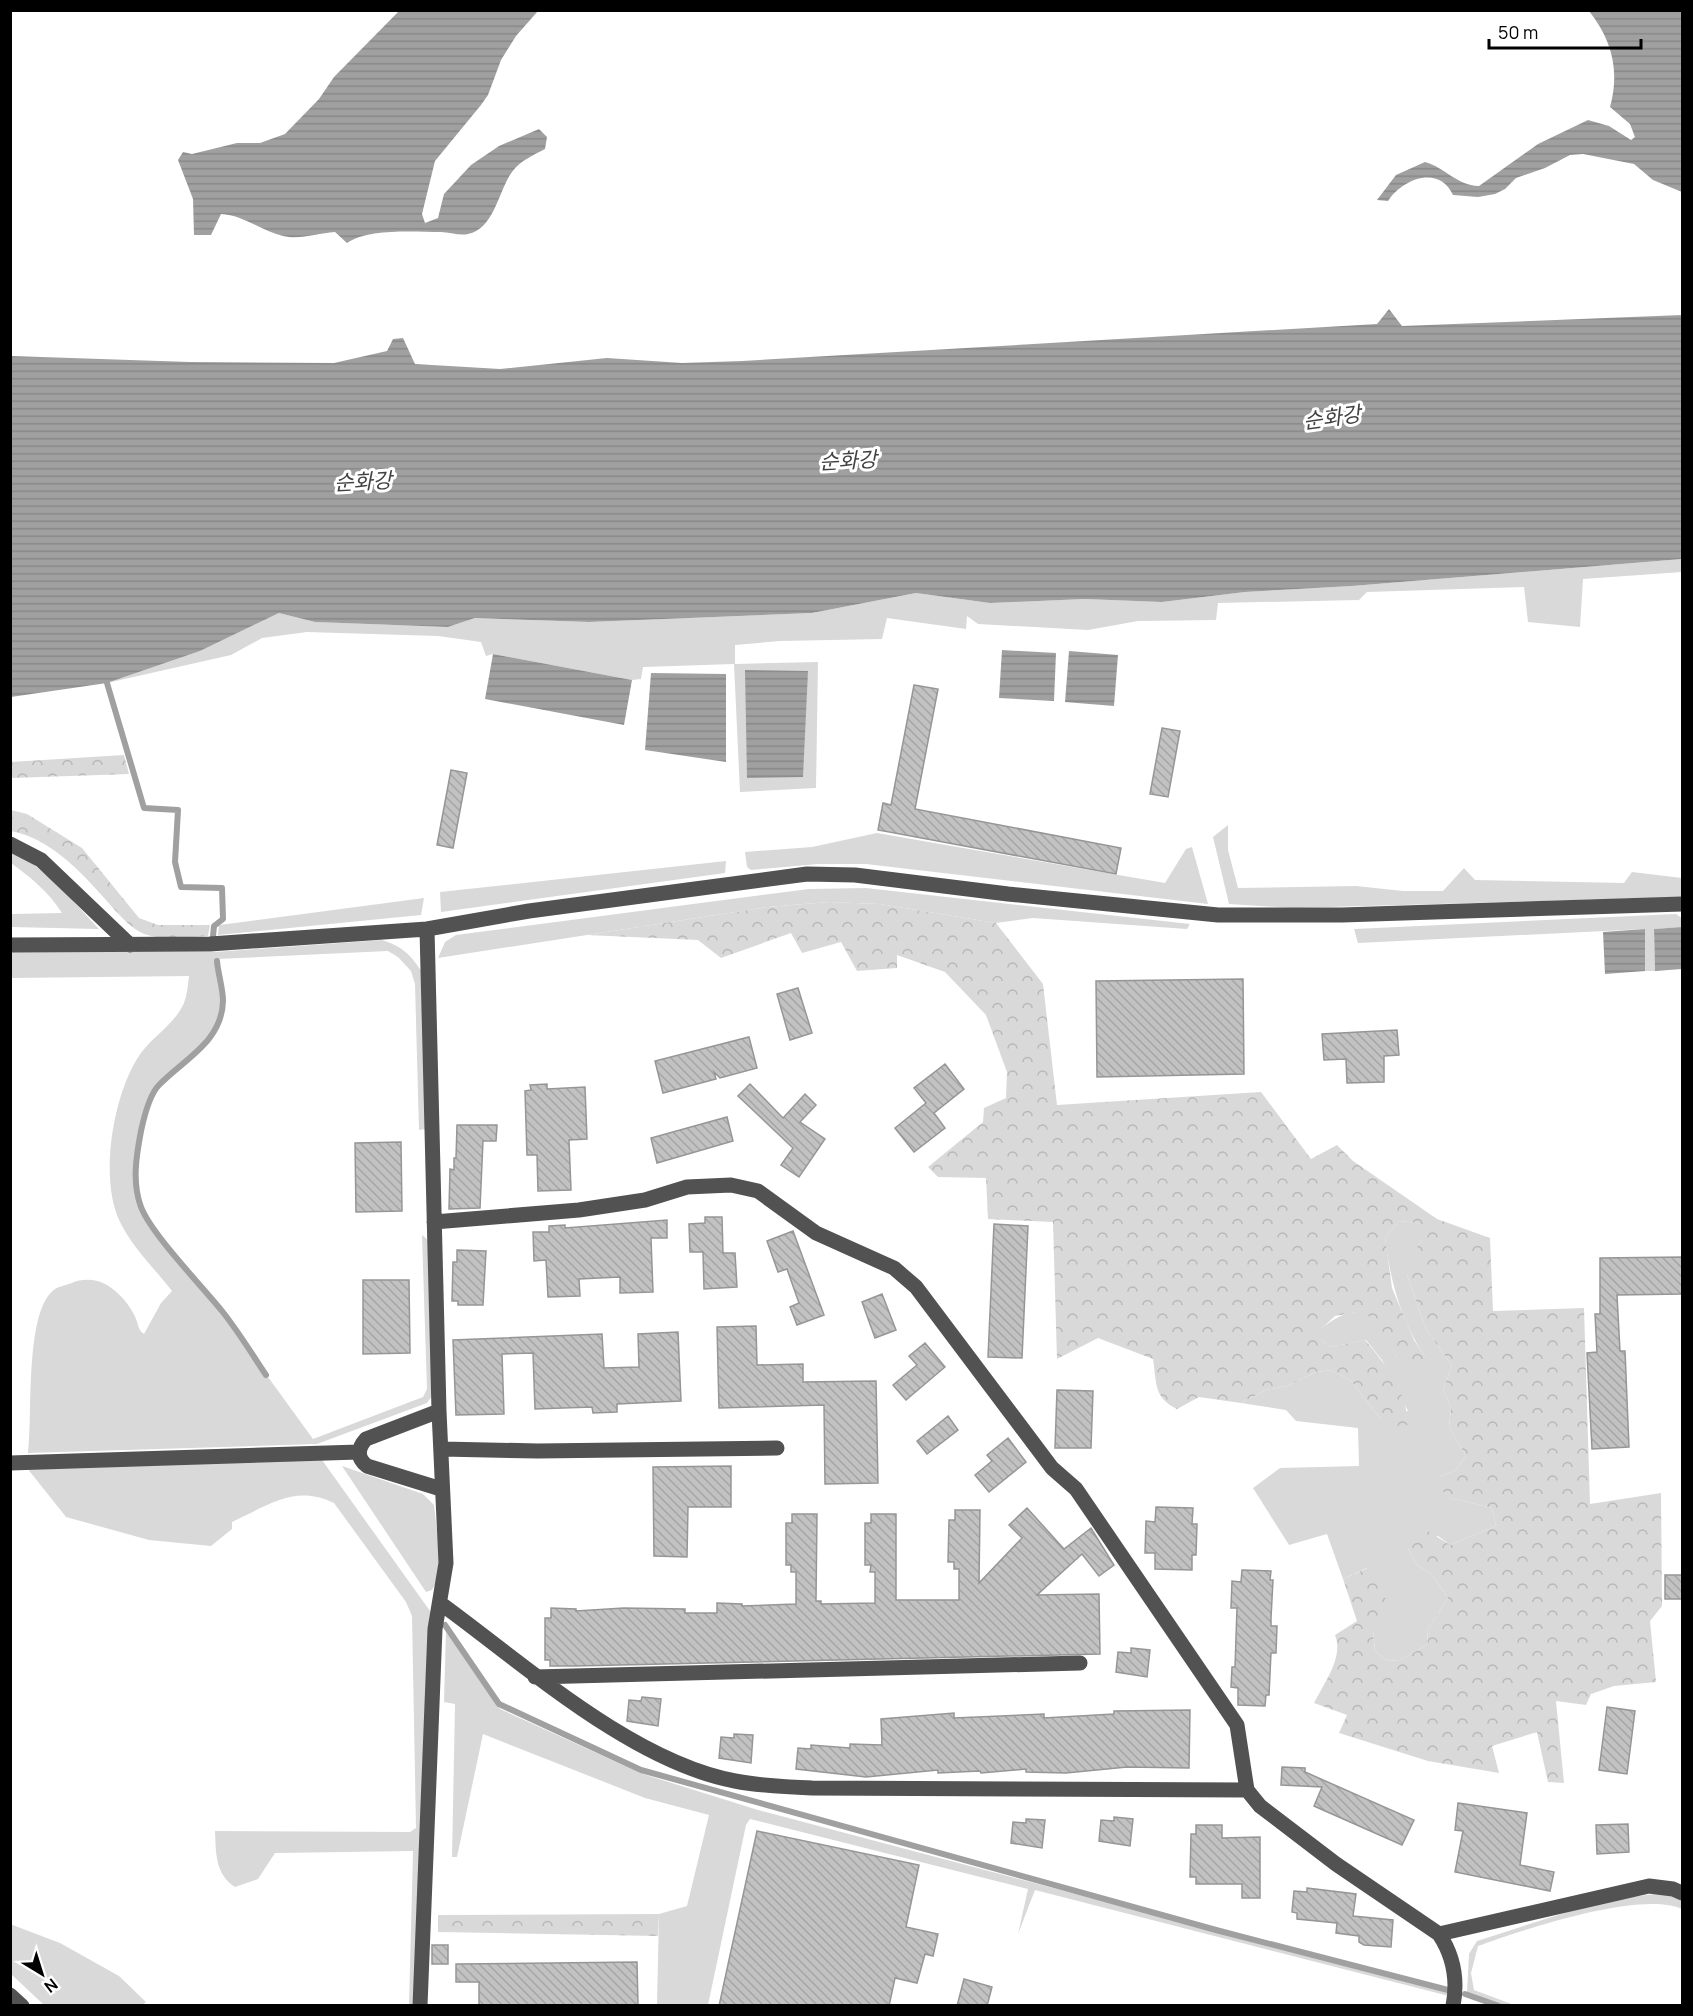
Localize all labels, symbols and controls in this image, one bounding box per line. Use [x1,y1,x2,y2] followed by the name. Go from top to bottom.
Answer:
[1489,12,1640,50] scale bar
[1498,20,1538,44] text: 50 m
[1301,399,1365,435] water label: 순화강
[818,444,880,475] water label: 순화강
[333,465,395,496] water label: 순화강
[12,1944,72,2004] north arrow
[40,1974,63,1998] text: N

